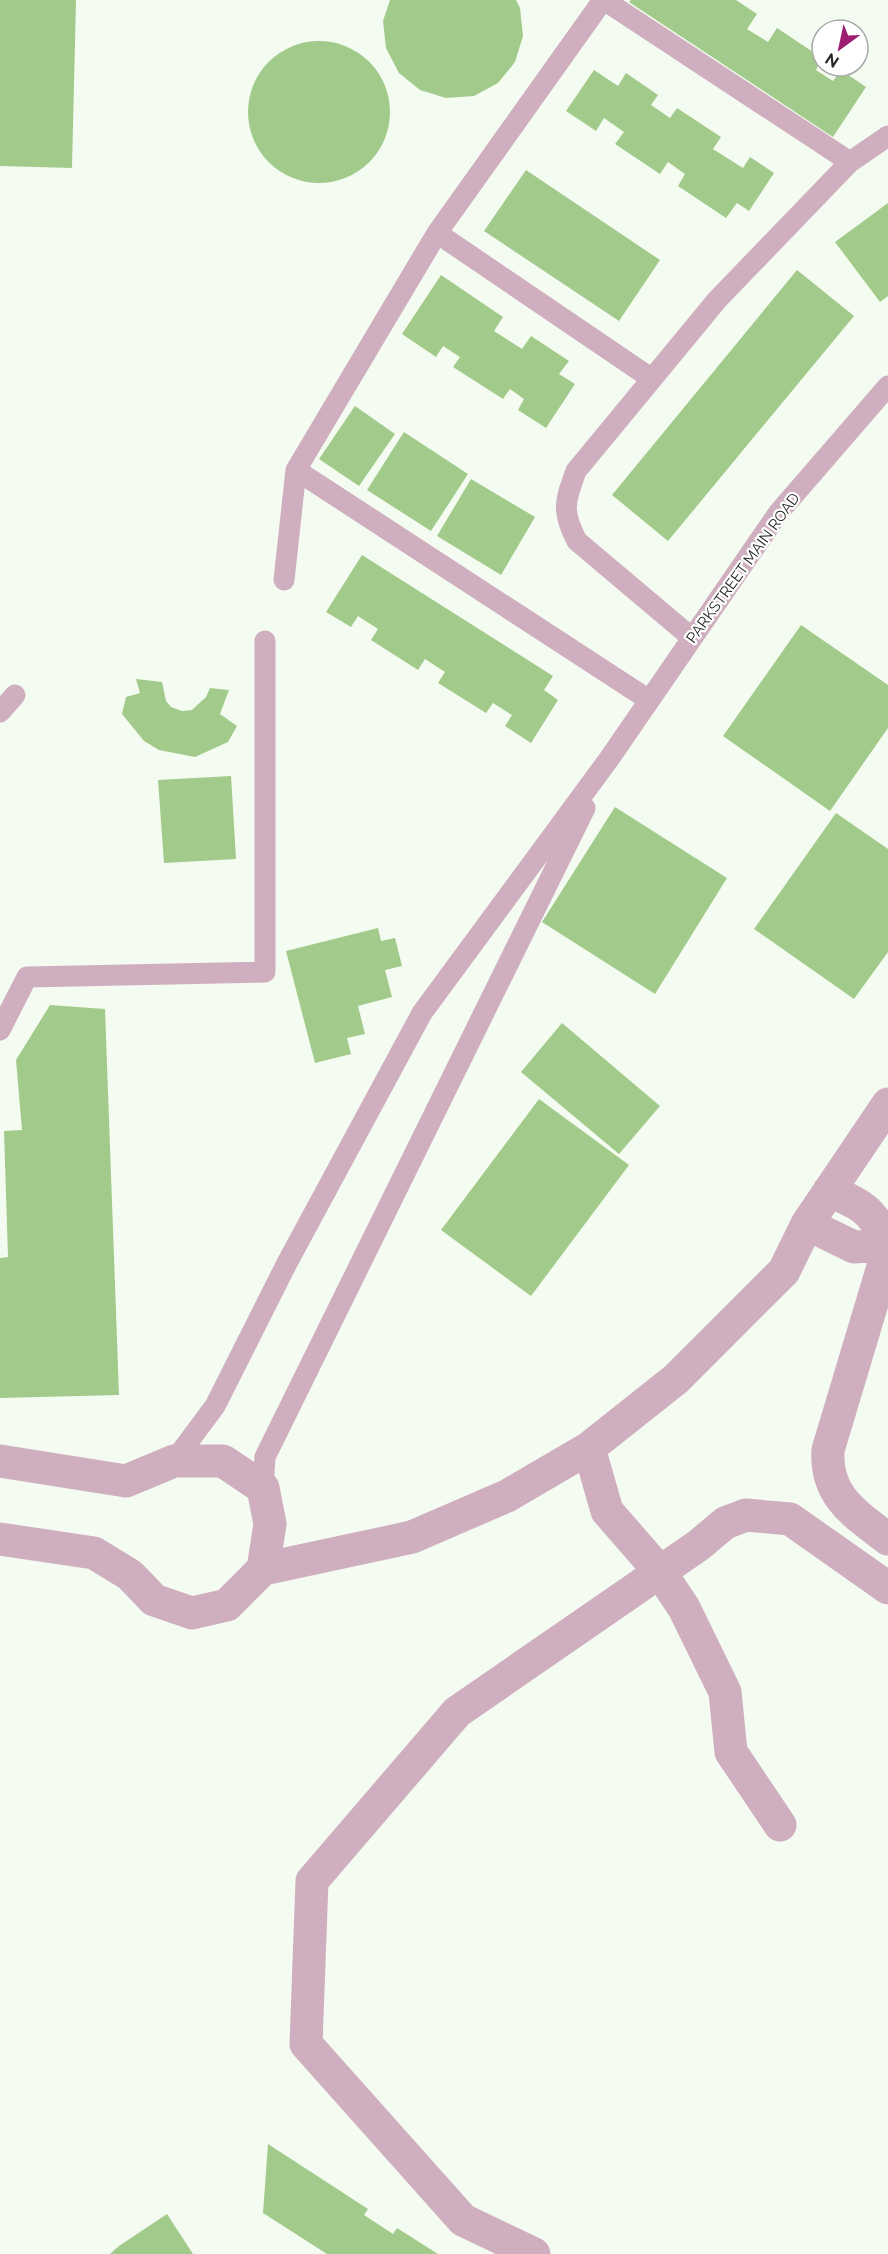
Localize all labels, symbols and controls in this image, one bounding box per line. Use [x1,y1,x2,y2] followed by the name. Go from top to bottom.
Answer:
[810,18,870,78] north arrow
[822,49,842,71] text: N
[683,489,804,646] street label: PARKSTREET MAIN ROAD

